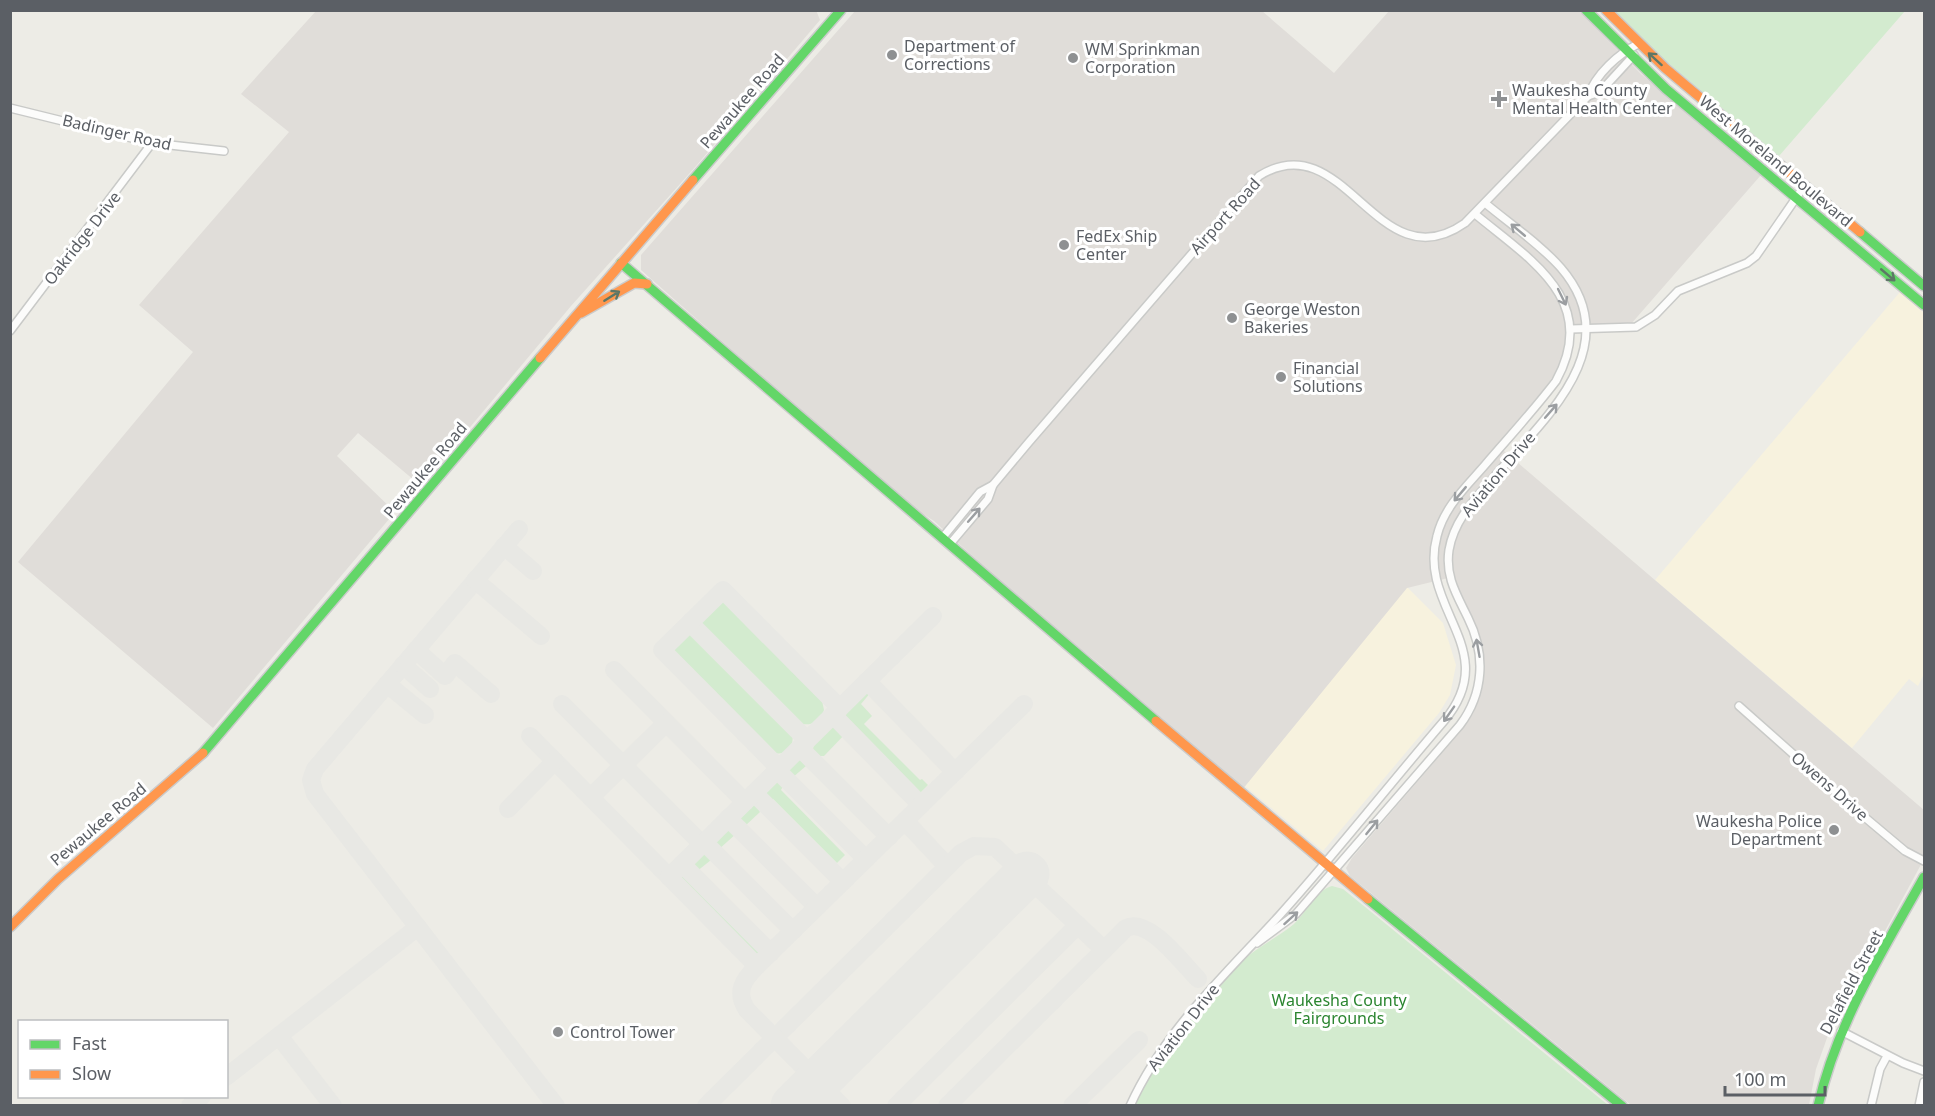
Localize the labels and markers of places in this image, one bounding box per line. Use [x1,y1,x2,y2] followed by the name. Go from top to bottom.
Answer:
[904,35,1016,75] place label: Department of Corrections
[1085,38,1200,78] place label: WM Sprinkman Corporation
[885,48,899,62] marker: Department of Corrections
[1066,51,1080,65] marker: WM Sprinkman Corporation
[1512,79,1673,119] place label: Waukesha County Mental Health Center
[1490,90,1508,108] marker: Waukesha County Mental Health Center
[1076,225,1157,265] place label: FedEx Ship Center
[1057,238,1071,252] marker: FedEx Ship Center
[1244,298,1360,338] place label: George Weston Bakeries
[1225,311,1239,325] marker: George Weston Bakeries
[1293,357,1363,397] place label: Financial Solutions
[1274,370,1288,384] marker: Financial Solutions
[1696,810,1822,850] place label: Waukesha Police Department
[1827,823,1841,837] marker: Waukesha Police Department
[570,1021,675,1043] place label: Control Tower
[551,1025,565,1039] marker: Control Tower

